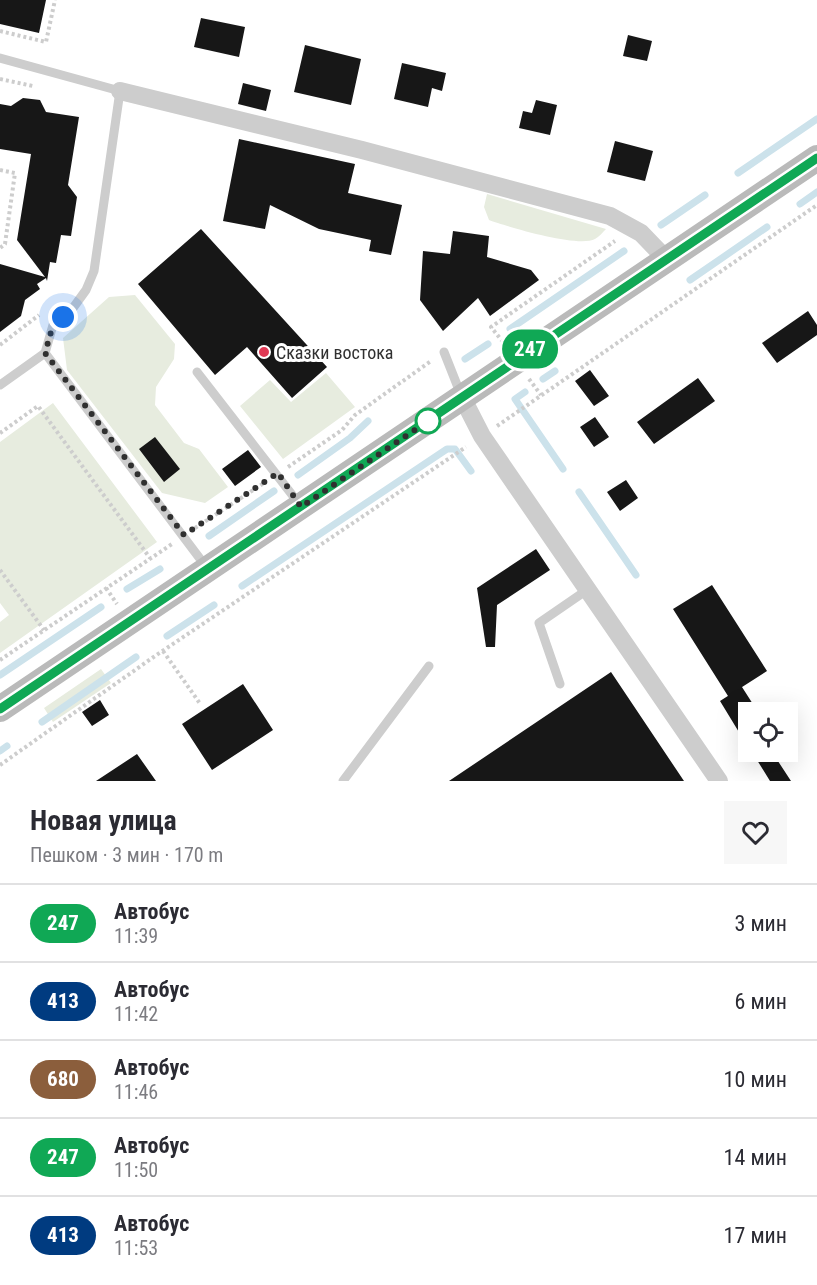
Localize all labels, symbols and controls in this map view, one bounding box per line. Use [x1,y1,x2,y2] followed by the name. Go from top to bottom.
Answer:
[48,302,78,332] your location
[496,330,564,368] line badge: 247
[514,337,546,361] text: 247
[276,342,393,363] place label: Сказки востока
[257,345,271,359] marker: Сказки востока
[415,408,441,434] unlabelled marker
[738,702,798,762] map controls
[738,702,798,762] button: locate
[724,801,787,864] button: heart
[30,804,177,837] text: Новая улица
[30,843,223,867] text: Пешком · 3 мин · 170 m
[114,899,189,924] text: Автобус
[47,911,79,935] text: 247
[734,911,787,936] text: 3 мин
[114,924,158,948] text: 11:39
[114,977,189,1002] text: Автобус
[47,989,79,1013] text: 413
[734,989,787,1014] text: 6 мин
[114,1002,158,1026] text: 11:42
[114,1055,189,1080] text: Автобус
[47,1067,79,1091] text: 680
[724,1067,787,1092] text: 10 мин
[114,1080,158,1104] text: 11:46
[114,1133,189,1158] text: Автобус
[47,1145,79,1169] text: 247
[724,1145,787,1170] text: 14 мин
[114,1158,158,1182] text: 11:50
[114,1211,189,1236] text: Автобус
[47,1223,79,1247] text: 413
[724,1223,787,1248] text: 17 мин
[114,1236,158,1260] text: 11:53

